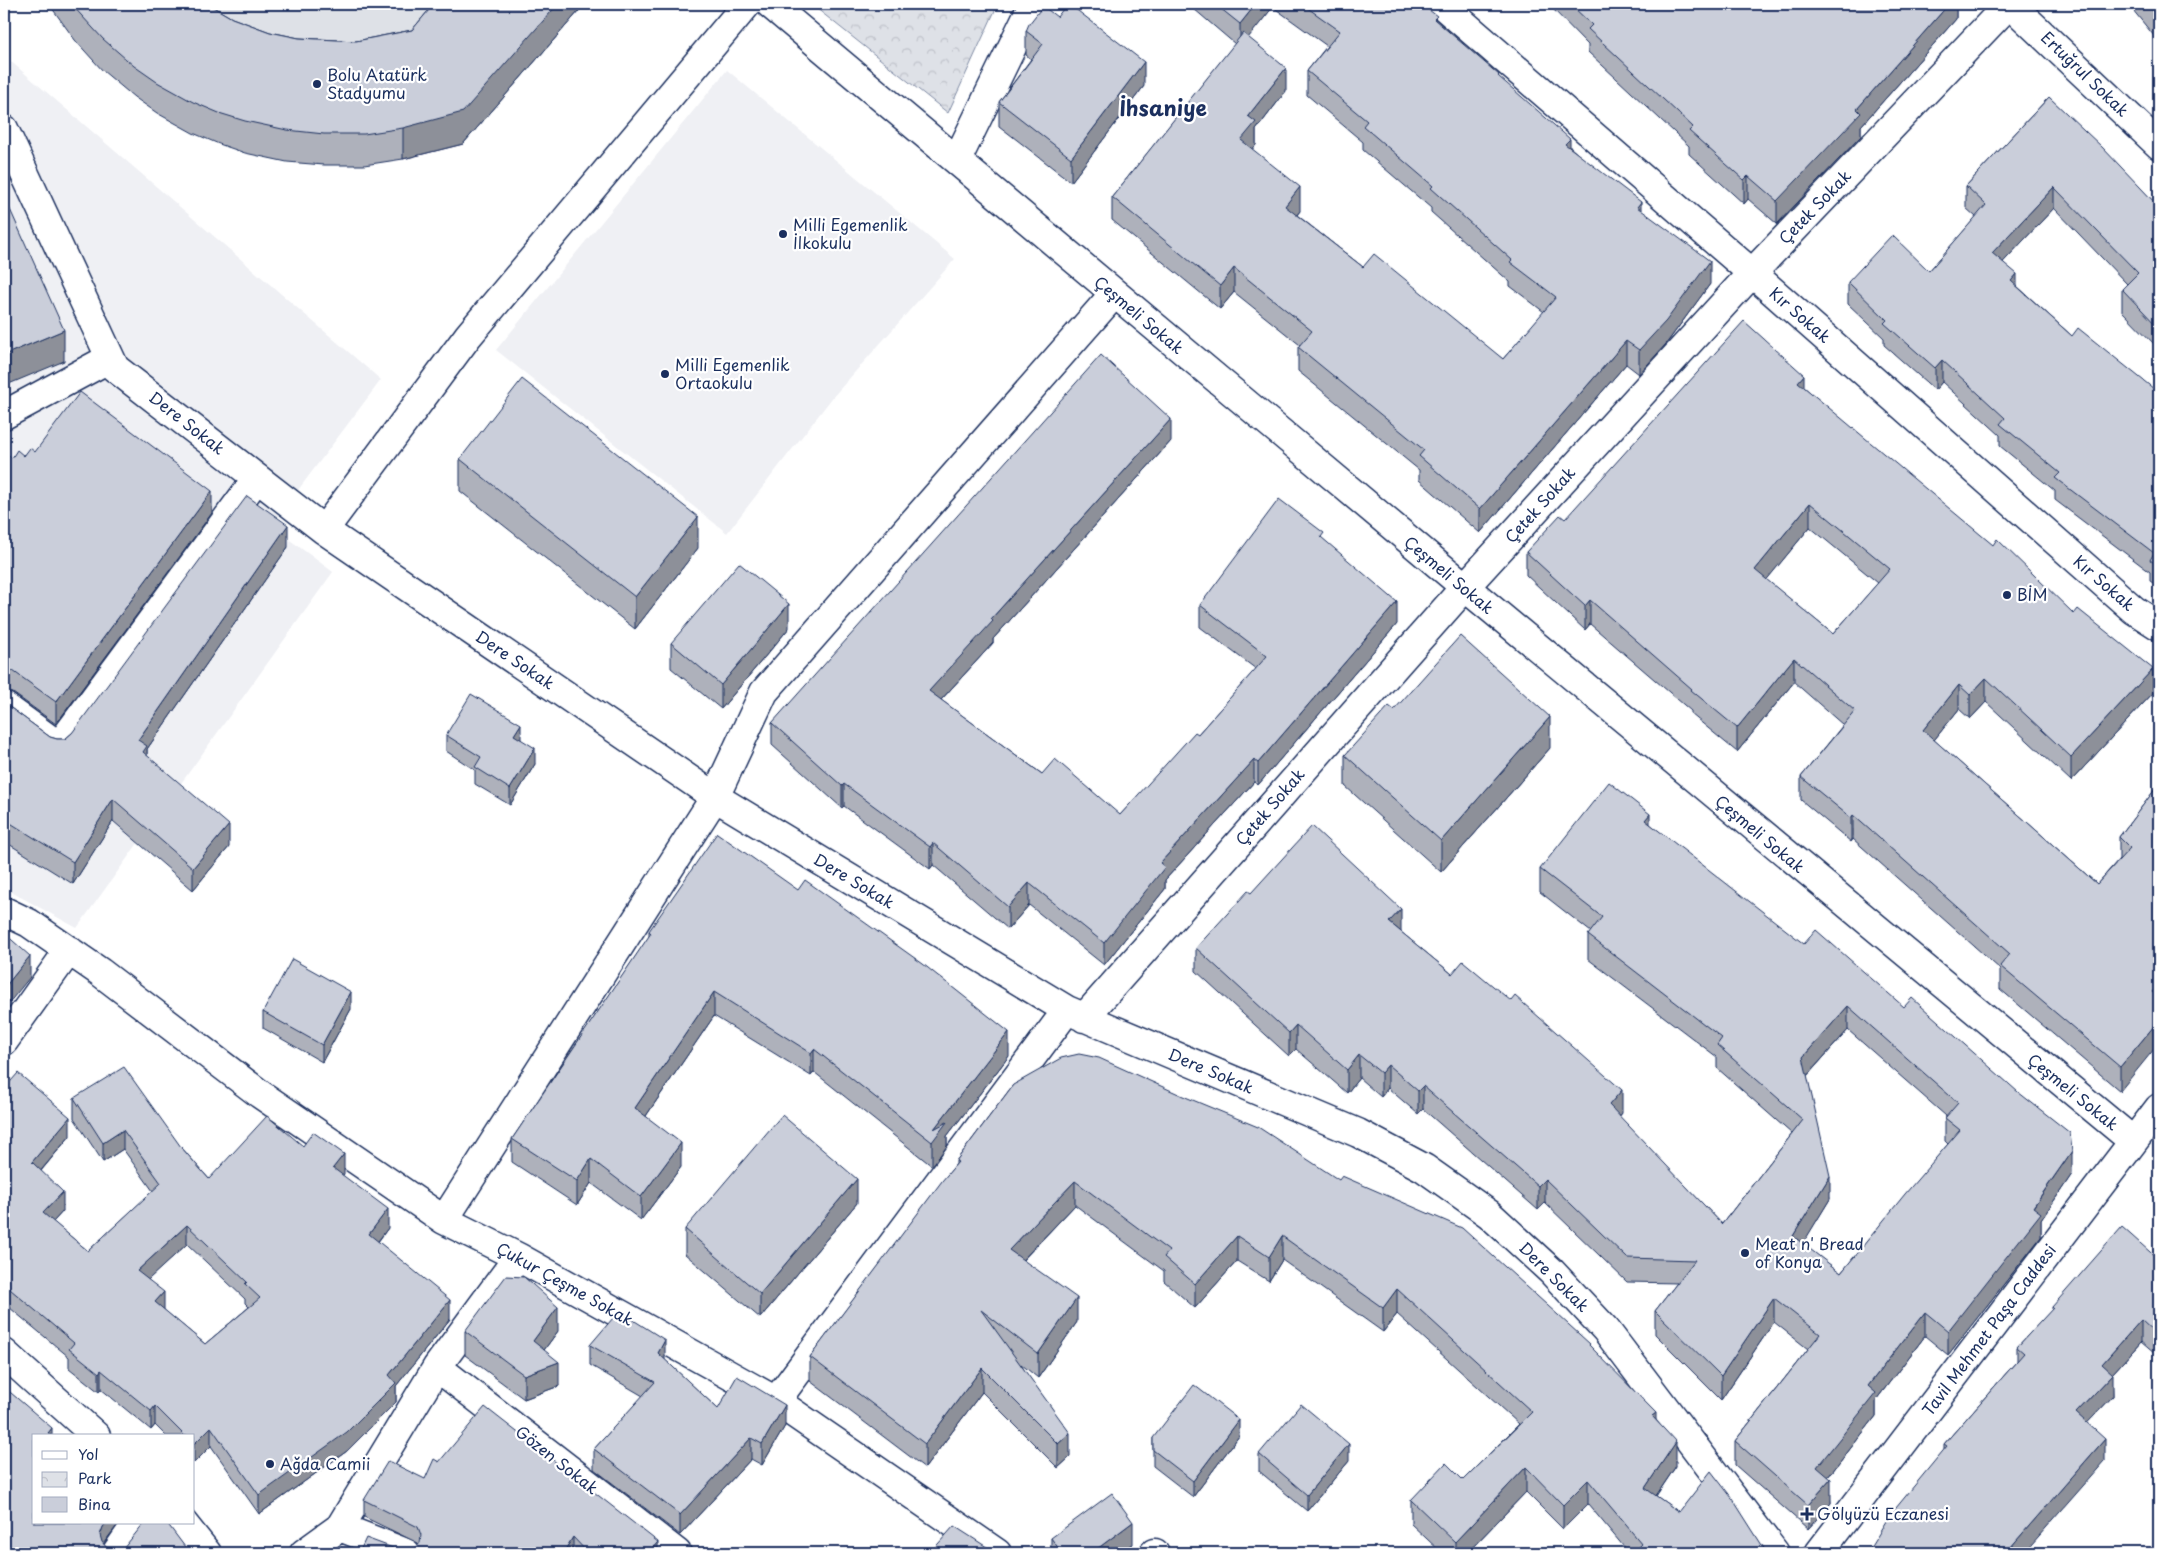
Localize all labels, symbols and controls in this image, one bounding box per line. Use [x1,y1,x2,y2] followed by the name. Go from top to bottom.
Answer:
[2036,25,2135,122] street label: Ertuğrul Sokak
[327,62,427,104] place label: Bolu Atatürk Stadyumu
[311,78,323,90] marker: Bolu Atatürk Stadyumu
[1119,91,1207,123] district label: İhsaniye
[1772,164,1856,249] street label: Çetek Sokak
[793,212,908,254] place label: Milli Egemenlik İlkokulu
[777,228,789,240] marker: Milli Egemenlik İlkokulu
[1089,269,1190,359] street label: Çeşmeli Sokak
[1765,281,1837,348] street label: Kır Sokak
[675,352,790,394] place label: Milli Egemenlik Ortaokulu
[659,368,671,380] marker: Milli Egemenlik Ortaokulu
[144,385,231,460] street label: Dere Sokak
[1498,461,1580,548] street label: Çetek Sokak
[1399,529,1500,619] street label: Çeşmeli Sokak
[2069,549,2141,616] street label: Kır Sokak
[2017,582,2048,606] place label: BİM
[2001,589,2013,601] marker: BİM
[471,624,560,695] street label: Dere Sokak
[1229,762,1310,850] street label: Çetek Sokak
[1710,788,1811,878] street label: Çeşmeli Sokak
[809,846,900,914] street label: Dere Sokak
[1165,1041,1258,1099] street label: Dere Sokak
[2023,1047,2124,1136] street label: Çeşmeli Sokak
[1755,1231,1864,1273] place label: Meat n' Bread of Konya
[492,1235,638,1331] street label: Çukur Çeşme Sokak
[1514,1236,1595,1317] street label: Dere Sokak
[1916,1238,2061,1420] street label: Tavil Mehmet Paşa Caddesi
[1739,1247,1751,1259] marker: Meat n' Bread of Konya
[511,1419,604,1499] street label: Gözen Sokak
[32,1434,195,1524] legend
[78,1442,99,1465] text: Yol
[280,1451,370,1475] place label: Ağda Camii
[264,1458,276,1470] marker: Ağda Camii
[78,1466,112,1489] text: Park
[78,1492,111,1515] text: Bina
[1817,1501,1949,1525] place label: Gölyüzü Eczanesi
[1801,1508,1813,1520] marker: Gölyüzü Eczanesi

